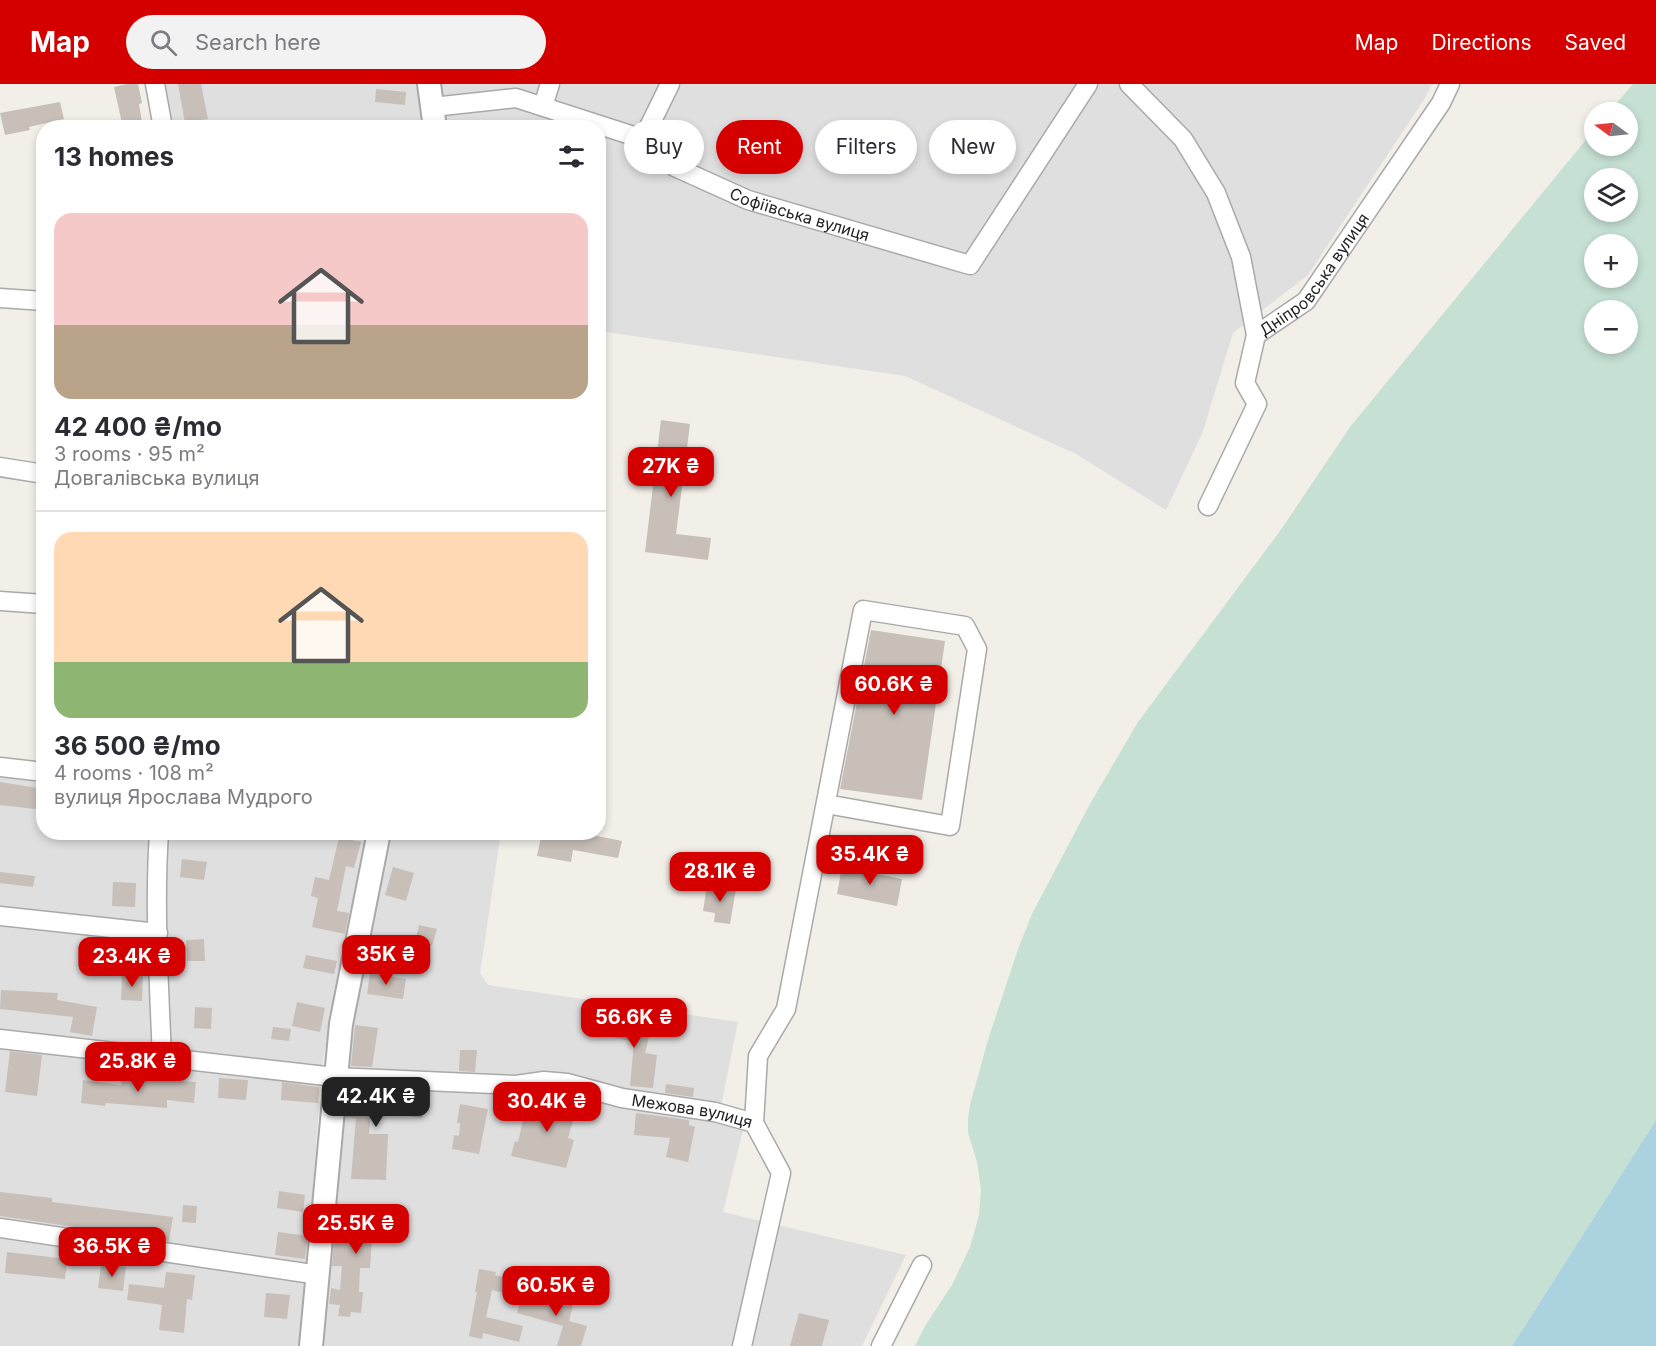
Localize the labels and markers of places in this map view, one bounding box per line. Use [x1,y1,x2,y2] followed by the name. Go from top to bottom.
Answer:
[629,447,713,498] pin: 27K ₴
[839,665,949,716] pin: 60.6K ₴
[815,835,925,886] pin: 35.4K ₴
[665,852,775,903] pin: 28.1K ₴
[344,935,428,986] pin: 35K ₴
[77,937,187,988] pin: 23.4K ₴
[579,998,689,1049] pin: 56.6K ₴
[83,1042,193,1093] pin: 25.8K ₴
[321,1077,431,1128] pin: 42.4K ₴
[492,1082,602,1133] pin: 30.4K ₴
[301,1204,411,1255] pin: 25.5K ₴
[57,1227,167,1278] pin: 36.5K ₴
[501,1266,611,1317] pin: 60.5K ₴

